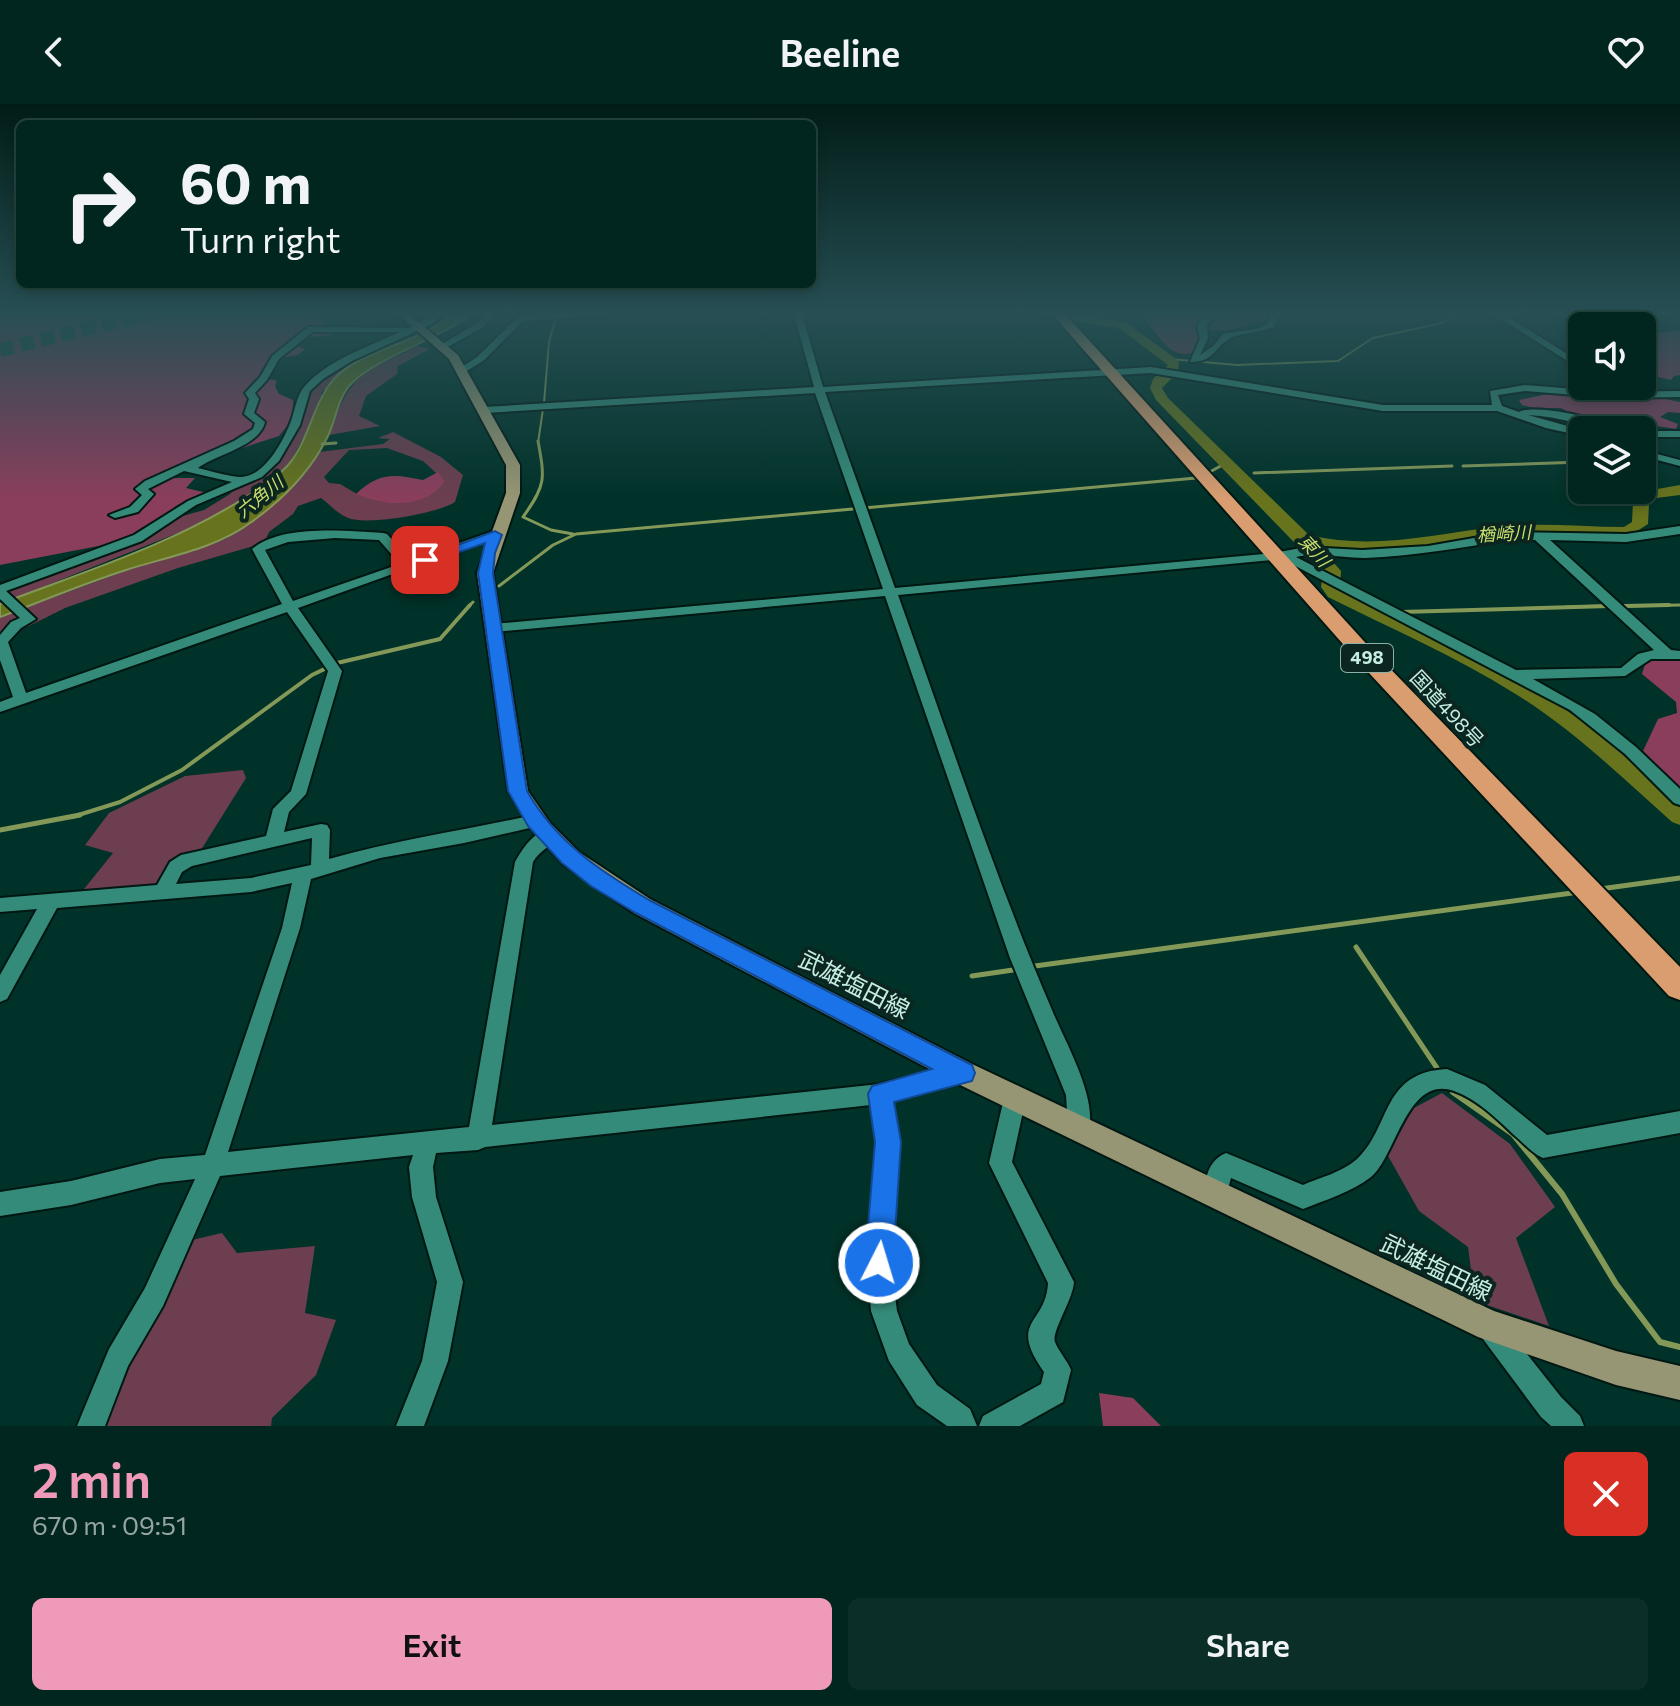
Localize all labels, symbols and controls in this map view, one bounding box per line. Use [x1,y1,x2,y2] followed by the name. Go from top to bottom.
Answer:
[32,30,76,74] icon: back
[780,30,900,74] text: Beeline
[1604,30,1648,74] icon: heart
[180,147,311,216] text: 60 m
[48,152,152,256] icon: right
[180,216,341,260] text: Turn right
[1568,312,1656,504] map controls
[1568,312,1656,400] button: sound
[1568,416,1656,504] button: layers
[231,469,289,522] water label: 六角川
[1476,520,1533,545] water label: 楢崎川
[391,526,459,594] pin
[1295,530,1336,573] water label: 東川
[403,538,447,582] icon: arrive
[1341,644,1393,672] road number: 498
[1406,665,1489,752] street label: 国道498号
[795,944,915,1024] street label: 武雄塩田線
[837,1221,921,1305] position arrow
[1376,1227,1497,1306] street label: 武雄塩田線
[32,1449,151,1508] text: 2 min
[1564,1452,1648,1536] button: close
[32,1509,187,1540] text: 670 m · 09:51
[32,1598,832,1690] button: Exit
[848,1598,1648,1690] button: Share

